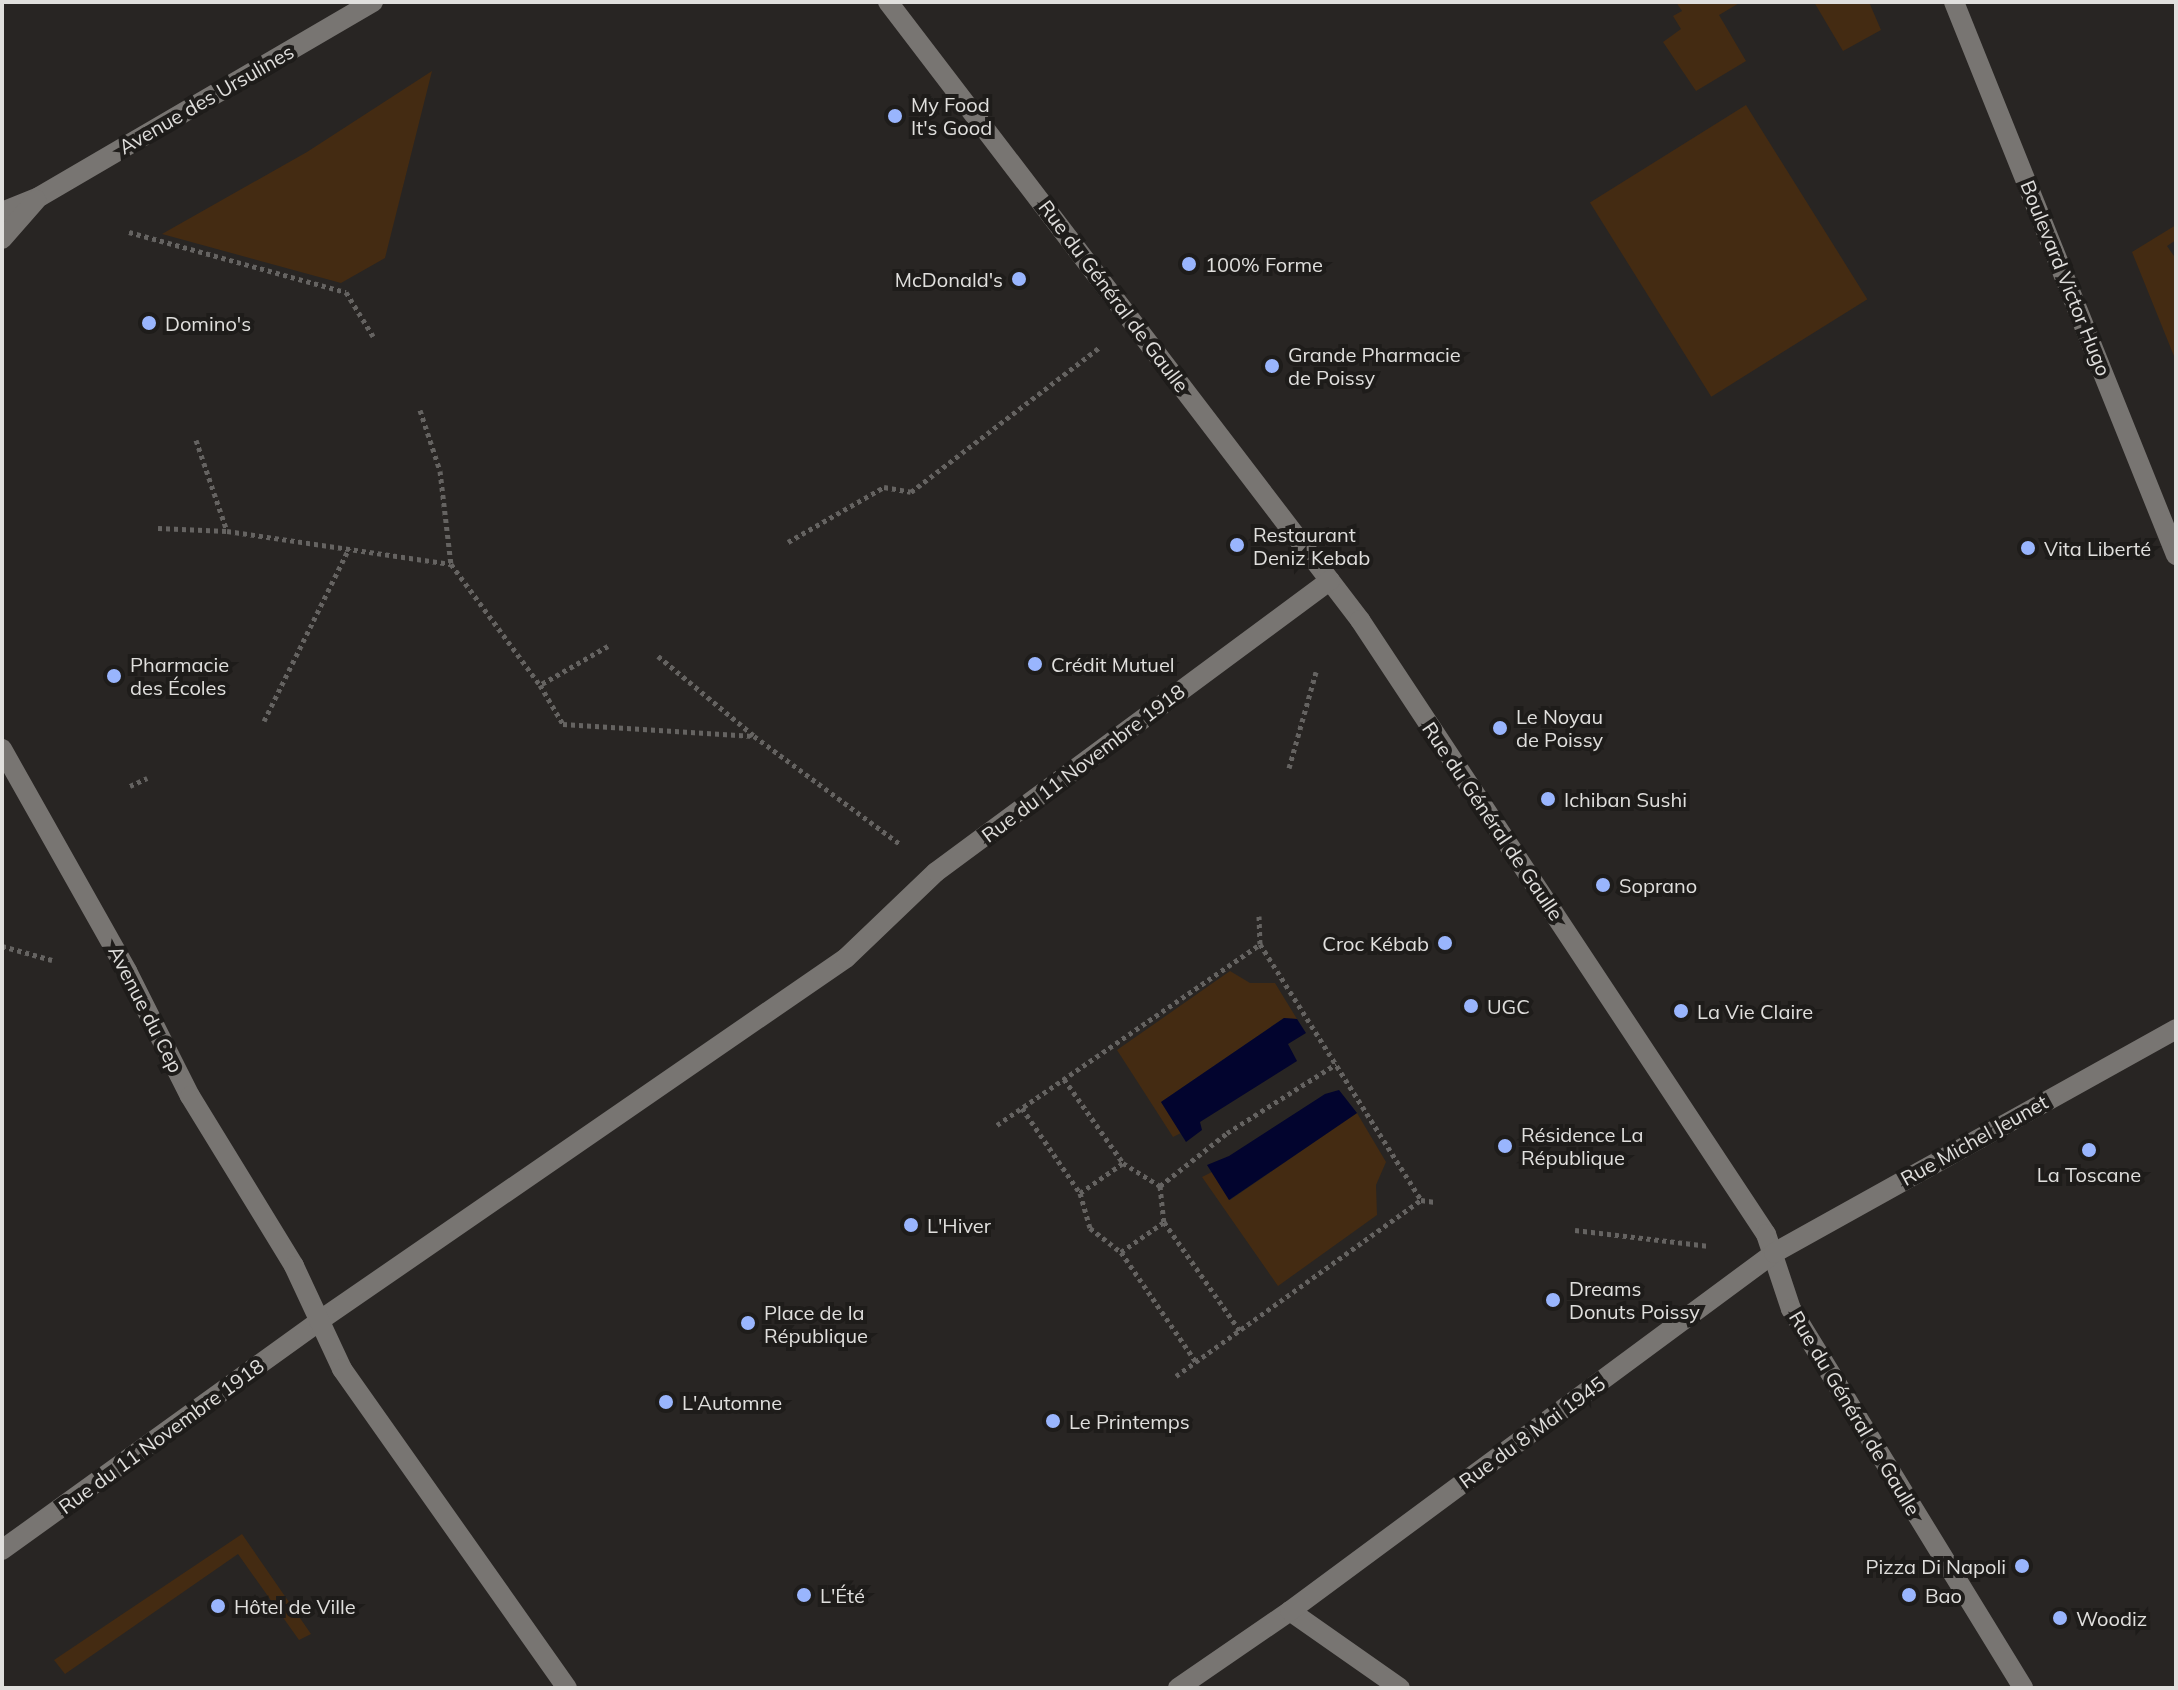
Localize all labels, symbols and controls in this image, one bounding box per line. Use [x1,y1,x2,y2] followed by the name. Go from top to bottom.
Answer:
[114,39,298,159] street label: Avenue des Ursulines
[911,92,992,139] place label: My Food It's Good
[886,107,904,125] marker: My Food It's Good
[2016,177,2116,379] street label: Boulevard Victor Hugo
[1034,195,1194,397] street label: Rue du Général de Gaulle
[1205,252,1323,276] place label: 100% Forme
[1180,255,1198,273] marker: 100% Forme
[895,267,1003,291] place label: McDonald's
[1010,270,1028,288] marker: McDonald's
[165,311,251,335] place label: Domino's
[140,314,158,332] marker: Domino's
[1288,342,1461,389] place label: Grande Pharmacie de Poissy
[1263,357,1281,375] marker: Grande Pharmacie de Poissy
[1253,522,1370,569] place label: Restaurant Deniz Kebab
[1228,536,1246,554] marker: Restaurant Deniz Kebab
[2044,536,2151,560] place label: Vita Liberté
[2019,539,2037,557] marker: Vita Liberté
[130,652,229,699] place label: Pharmacie des Écoles
[1051,652,1175,676] place label: Crédit Mutuel
[1026,655,1044,673] marker: Crédit Mutuel
[105,667,123,685] marker: Pharmacie des Écoles
[977,679,1189,847] street label: Rue du 11 Novembre 1918
[1516,704,1603,751] place label: Le Noyau de Poissy
[1418,717,1568,925] street label: Rue du Général de Gaulle
[1491,719,1509,737] marker: Le Noyau de Poissy
[1564,787,1687,811] place label: Ichiban Sushi
[1539,790,1557,808] marker: Ichiban Sushi
[1619,873,1697,897] place label: Soprano
[1594,876,1612,894] marker: Soprano
[1322,931,1429,955] place label: Croc Kébab
[1436,934,1454,952] marker: Croc Kébab
[104,941,188,1077] street label: Avenue du Cep
[1487,994,1530,1018] place label: UGC
[1462,997,1480,1015] marker: UGC
[1697,999,1813,1023] place label: La Vie Claire
[1672,1002,1690,1020] marker: La Vie Claire
[1896,1090,2052,1190] street label: Rue Michel Jeunet
[1521,1122,1643,1169] place label: Résidence La République
[1496,1137,1514,1155] marker: Résidence La République
[2080,1141,2098,1159] marker: La Toscane
[2037,1162,2141,1186] place label: La Toscane
[927,1213,991,1237] place label: L'Hiver
[902,1216,920,1234] marker: L'Hiver
[1569,1276,1700,1323] place label: Dreams Donuts Poissy
[1544,1291,1562,1309] marker: Dreams Donuts Poissy
[764,1300,868,1347] place label: Place de la République
[1784,1306,1926,1520] street label: Rue du Général de Gaulle
[739,1314,757,1332] marker: Place de la République
[54,1353,268,1519] street label: Rue du 11 Novembre 1918
[1454,1371,1610,1493] street label: Rue du 8 Mai 1945
[682,1390,782,1414] place label: L'Automne
[657,1393,675,1411] marker: L'Automne
[1069,1409,1190,1433] place label: Le Printemps
[1044,1412,1062,1430] marker: Le Printemps
[1866,1554,2006,1578] place label: Pizza Di Napoli
[2013,1557,2031,1575] marker: Pizza Di Napoli
[820,1583,865,1607] place label: L'Été
[1925,1583,1962,1607] place label: Bao
[795,1586,813,1604] marker: L'Été
[1900,1586,1918,1604] marker: Bao
[234,1594,356,1618] place label: Hôtel de Ville
[209,1597,227,1615] marker: Hôtel de Ville
[2076,1606,2147,1630] place label: Woodiz
[2051,1609,2069,1627] marker: Woodiz

